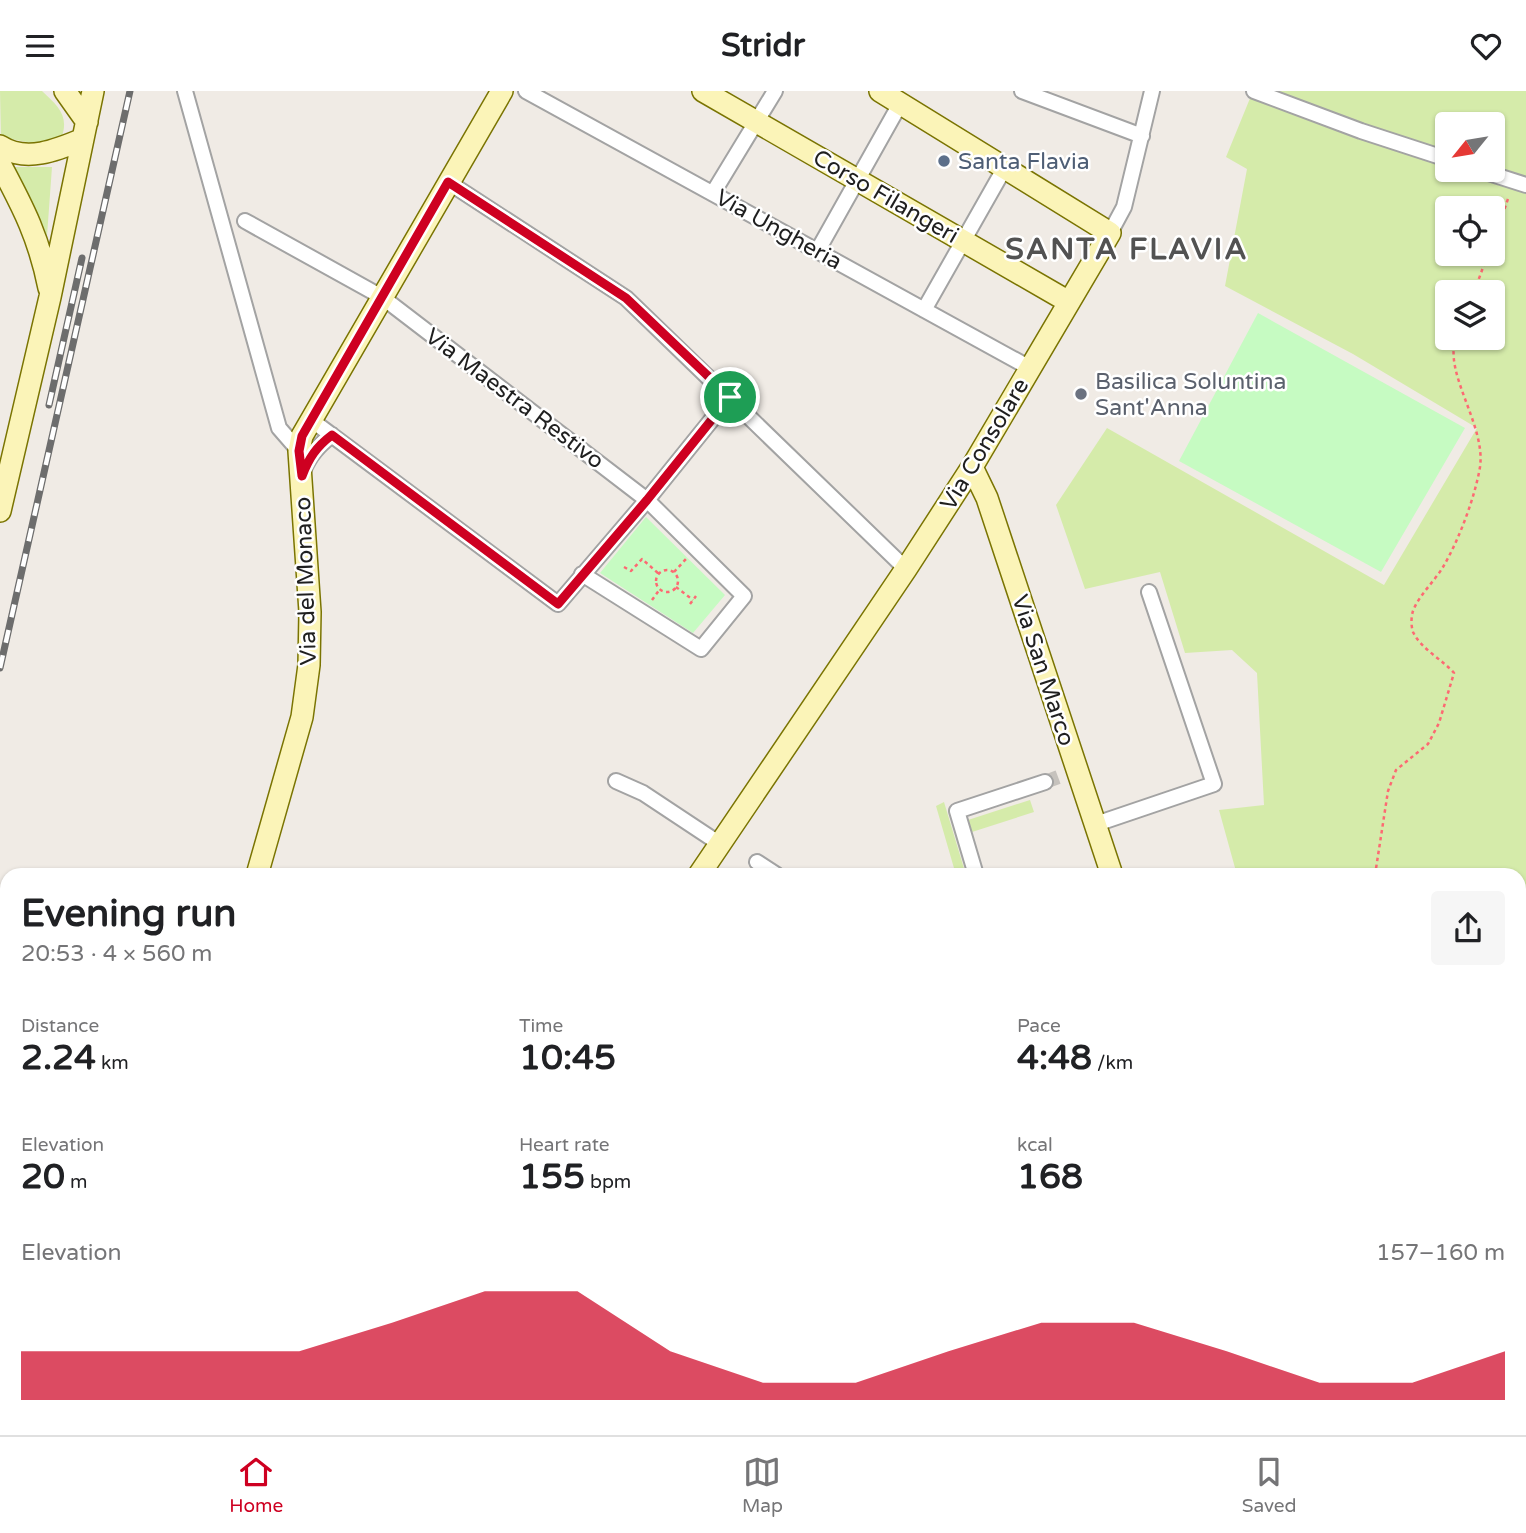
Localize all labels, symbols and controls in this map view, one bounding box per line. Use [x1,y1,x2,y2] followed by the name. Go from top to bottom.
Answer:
[21,27,59,65] icon: menu
[721,27,805,65] text: Stridr
[1467,27,1505,65] icon: heart
[1435,112,1505,182] north arrow
[1435,112,1505,350] map controls
[808,144,963,250] street label: Corso Filangeri
[958,148,1090,176] place label: Santa Flavia
[936,153,952,169] marker: Santa Flavia
[710,184,847,276] street label: Via Ungheria
[1435,196,1505,266] button: locate
[1005,231,1249,268] district label: SANTA FLAVIA
[1435,280,1505,350] button: layers
[419,322,609,475] street label: Via Maestra Restivo
[700,367,760,427] pin
[1095,368,1286,422] place label: Basilica Soluntina Sant'Anna
[934,373,1035,516] street label: Via Consolare
[711,378,749,416] icon: arrive
[1073,386,1089,402] marker: Basilica Soluntina Sant'Anna
[289,496,323,666] street label: Via del Monaco
[1005,591,1081,749] street label: Via San Marco
[21,891,236,937] text: Evening run
[1431,891,1505,965] button: share
[21,940,212,968] text: 20:53 · 4 × 560 m
[21,1015,99,1037] text: Distance
[519,1015,563,1037] text: Time
[1017,1015,1061,1037] text: Pace
[21,1037,96,1079] text: 2.24
[519,1037,616,1079] text: 10:45
[1017,1037,1092,1079] text: 4:48
[96,1052,129,1074] text: km
[1092,1052,1133,1074] text: /km
[21,1134,104,1156] text: Elevation
[519,1134,610,1156] text: Heart rate
[1017,1134,1053,1156] text: kcal
[21,1156,65,1198] text: 20
[519,1156,585,1198] text: 155
[1017,1156,1083,1198] text: 168
[65,1171,87,1193] text: m
[585,1171,631,1193] text: bpm
[21,1239,122,1267] text: Elevation
[1376,1239,1505,1267] text: 157–160 m
[229,1453,283,1517] tab: Home
[742,1453,783,1517] tab: Map
[1242,1453,1297,1517] tab: Saved

